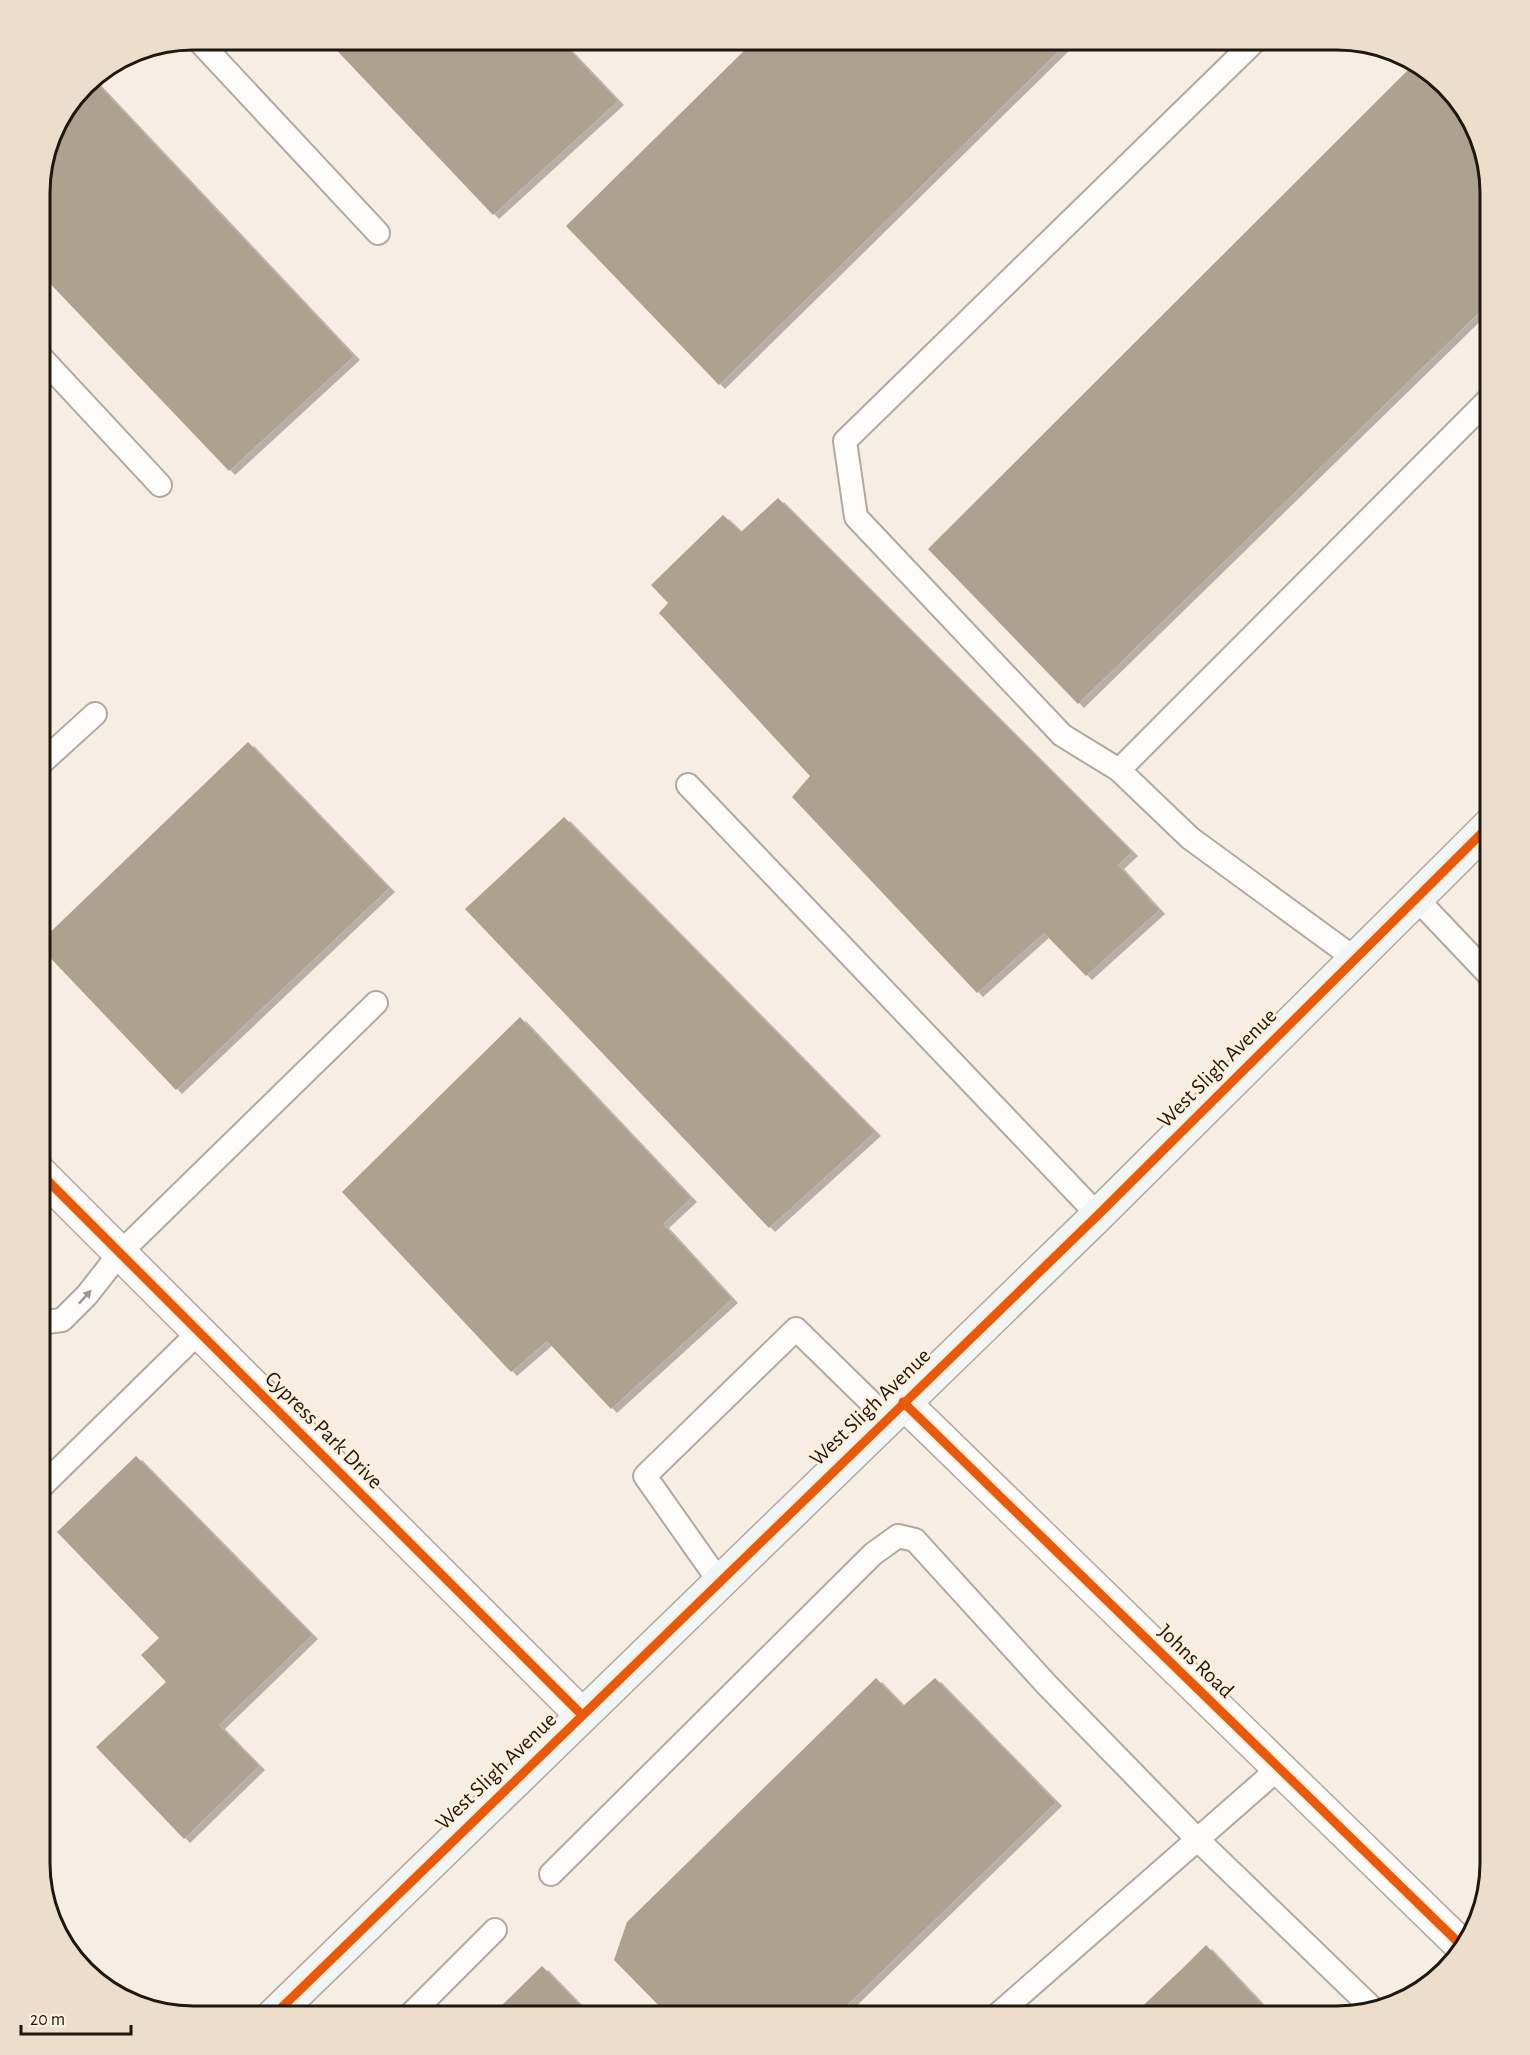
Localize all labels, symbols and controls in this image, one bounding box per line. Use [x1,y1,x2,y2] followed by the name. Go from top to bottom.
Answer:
[1153,1004,1281,1132] street label: West Sligh Avenue
[78,1289,92,1304] one-way arrow
[805,1344,935,1470] street label: West Sligh Avenue
[261,1367,387,1493] street label: Cypress Park Drive
[1154,1620,1238,1702] street label: Johns Road
[431,1708,561,1834] street label: West Sligh Avenue
[21,1998,130,2036] scale bar
[30,2011,65,2029] text: 20 m

